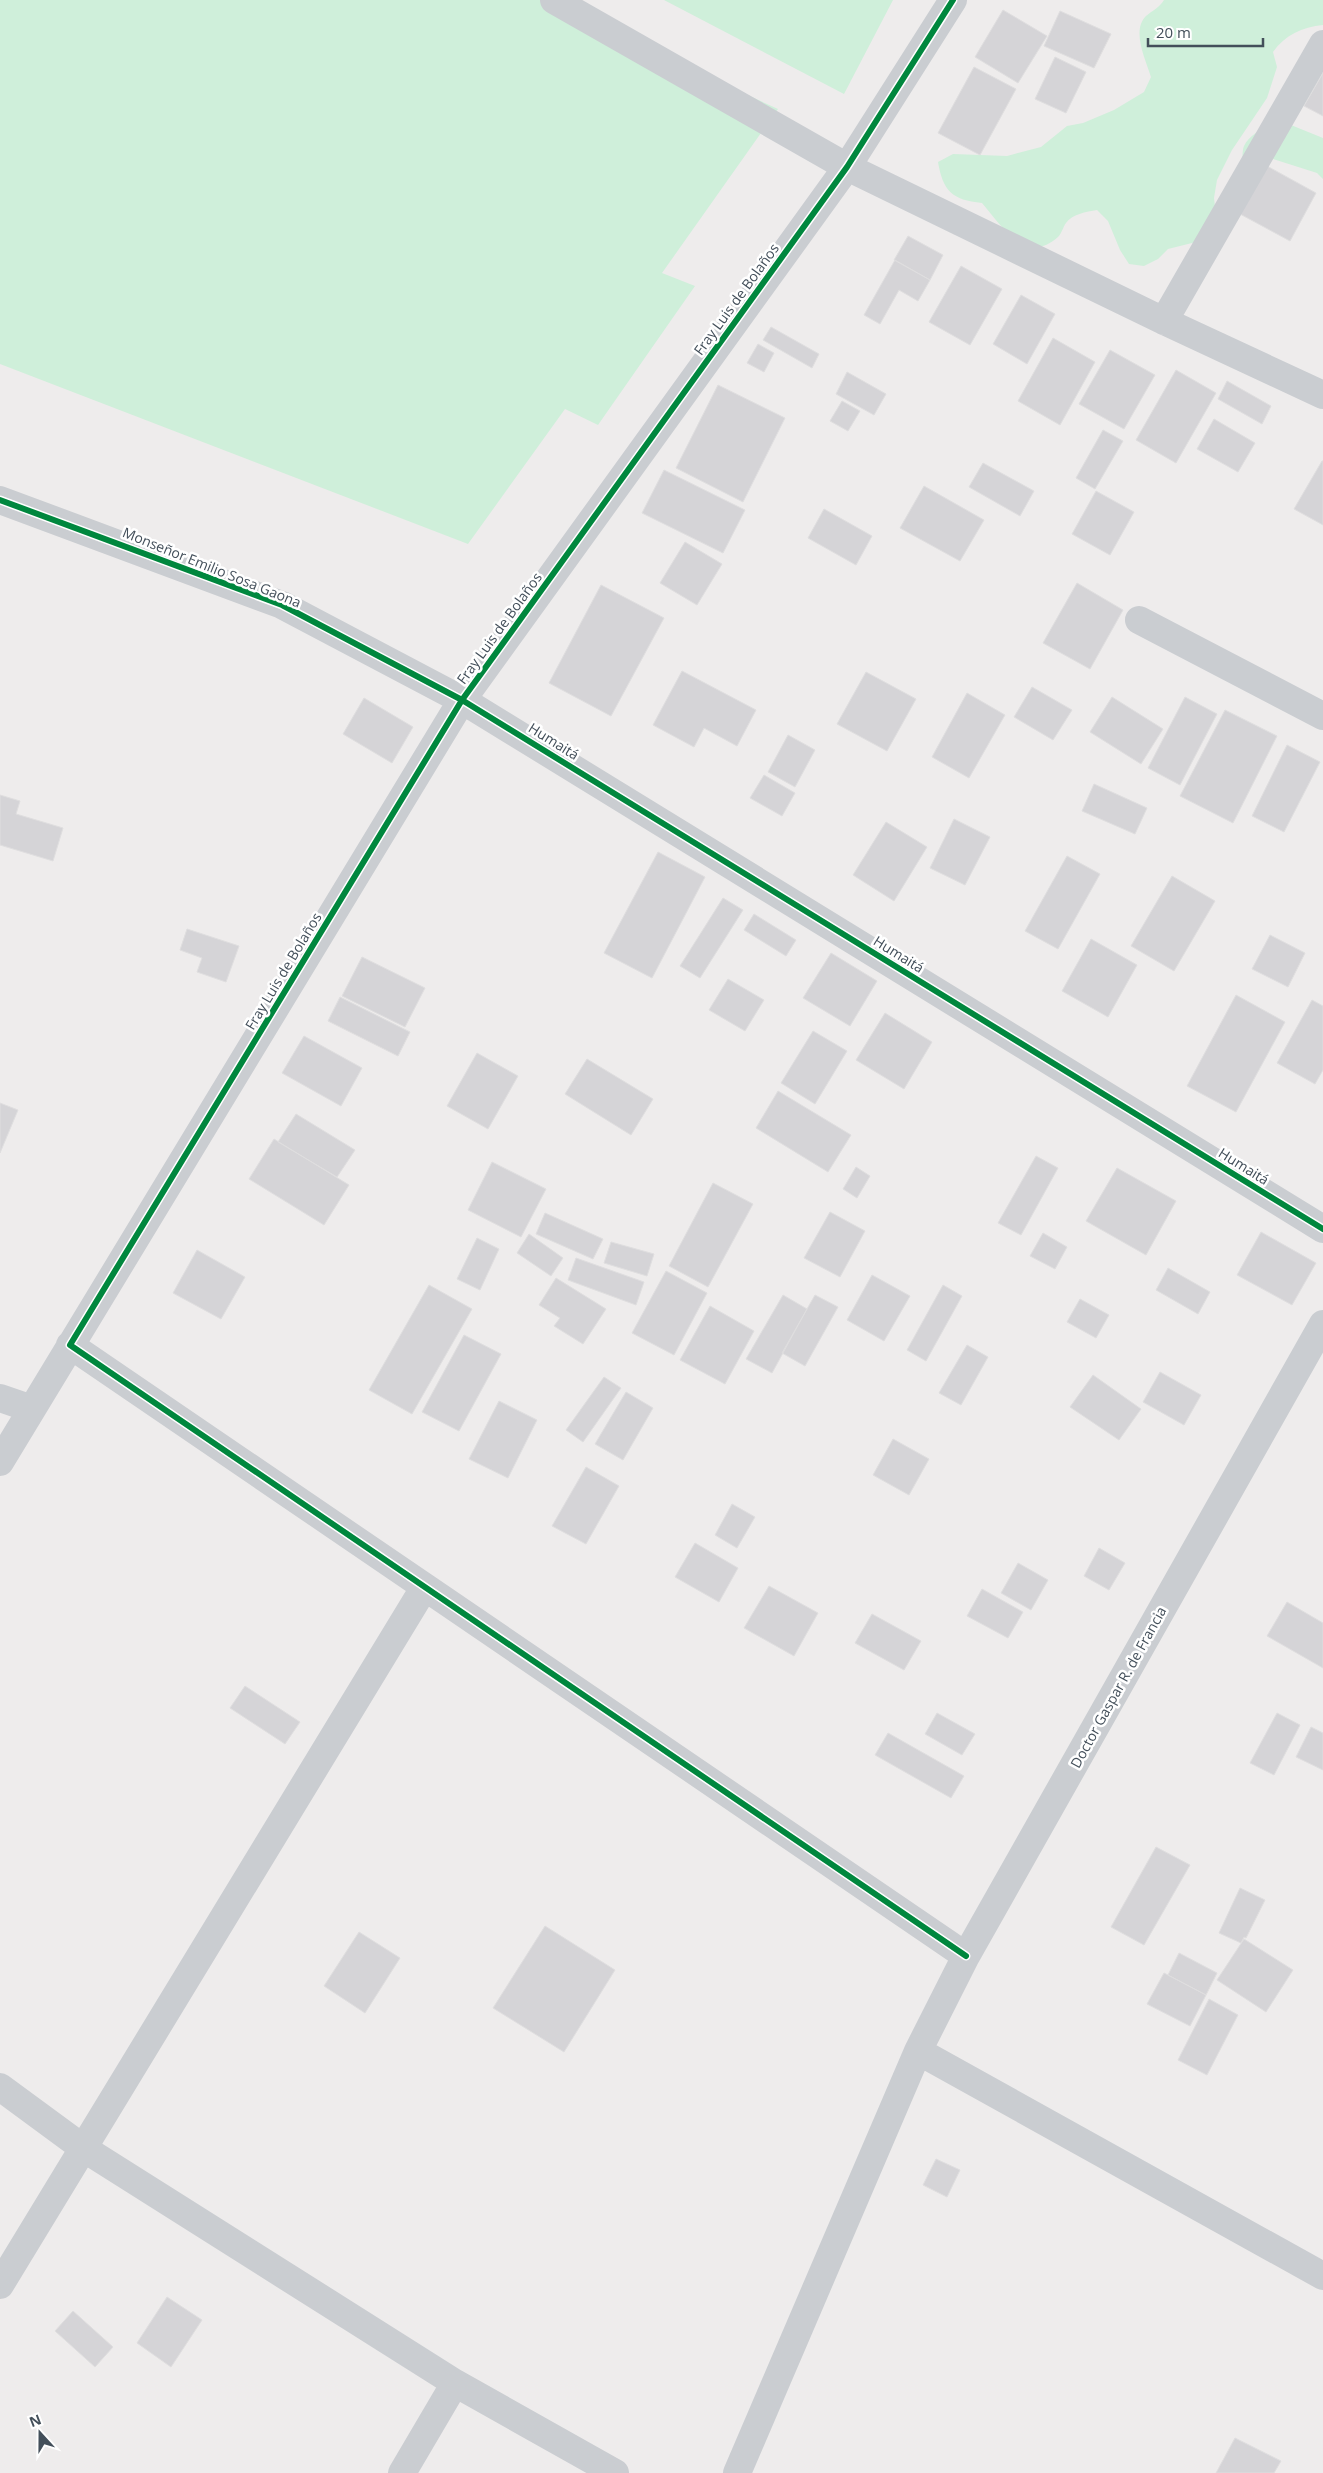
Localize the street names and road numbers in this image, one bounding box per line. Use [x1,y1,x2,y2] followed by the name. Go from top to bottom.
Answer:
[689,239,783,359] street label: Fray Luis de Bolaños
[120,522,304,612] street label: Monseñor Emilio Sosa Gaona
[452,568,546,688] street label: Fray Luis de Bolaños
[525,718,583,764] street label: Humaitá
[240,909,326,1033] street label: Fray Luis de Bolaños
[870,931,928,977] street label: Humaitá
[1215,1143,1273,1189] street label: Humaitá
[1066,1603,1170,1771] street label: Doctor Gaspar R. de Francia

